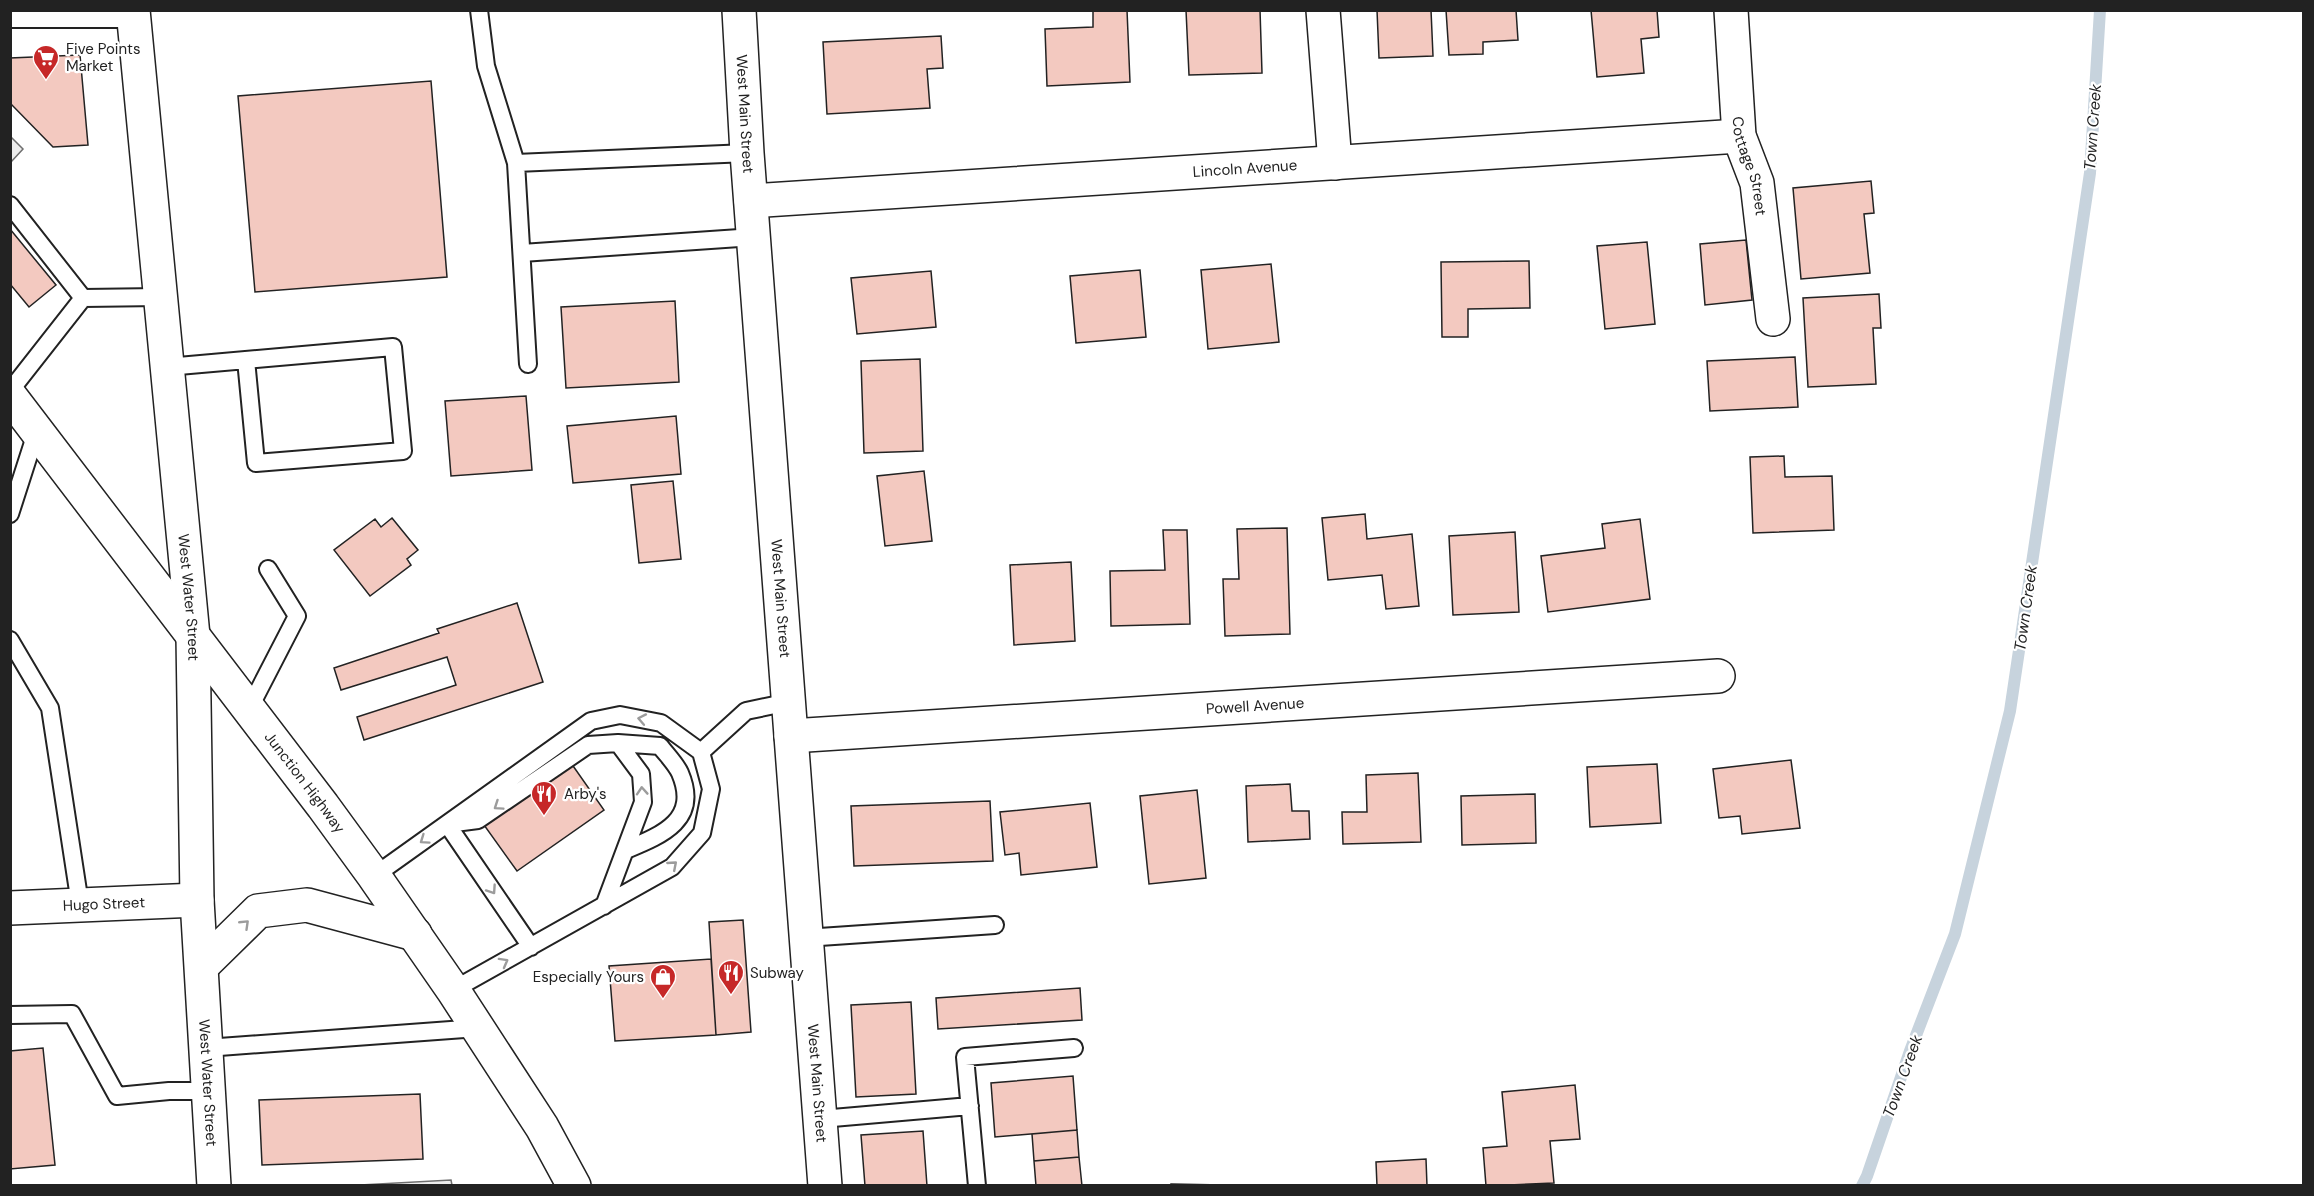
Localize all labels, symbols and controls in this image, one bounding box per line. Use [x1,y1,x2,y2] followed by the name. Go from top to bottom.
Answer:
[66,39,140,76] place label: Five Points Market
[31,43,61,81] supermarket icon: Five Points Market
[732,54,759,174] street label: West Main Street
[2079,82,2106,171] water label: Town Creek
[1728,116,1771,217] street label: Cottage Street
[1192,155,1298,182] street label: Lincoln Avenue
[173,533,203,661] street label: West Water Street
[766,538,795,659] street label: West Main Street
[2009,563,2042,652] water label: Town Creek
[1205,693,1305,719] street label: Powell Avenue
[638,713,648,726] one-way arrow
[260,728,350,838] street label: Junction Highway
[529,779,559,817] restaurant icon: Arby's
[564,784,607,804] place label: Arby's
[636,787,649,796] one-way arrow
[494,799,505,810] one-way arrow
[419,833,430,844] one-way arrow
[666,861,676,872] one-way arrow
[484,883,495,894] one-way arrow
[62,892,146,916] street label: Hugo Street
[237,921,248,932] one-way arrow
[498,958,508,969] one-way arrow
[716,958,746,996] restaurant icon: Subway
[648,962,678,1000] shop icon: Especially Yours
[750,963,805,983] place label: Subway
[533,967,644,987] place label: Especially Yours
[194,1019,222,1147] street label: West Water Street
[803,1023,832,1143] street label: West Main Street
[1878,1031,1927,1120] water label: Town Creek

